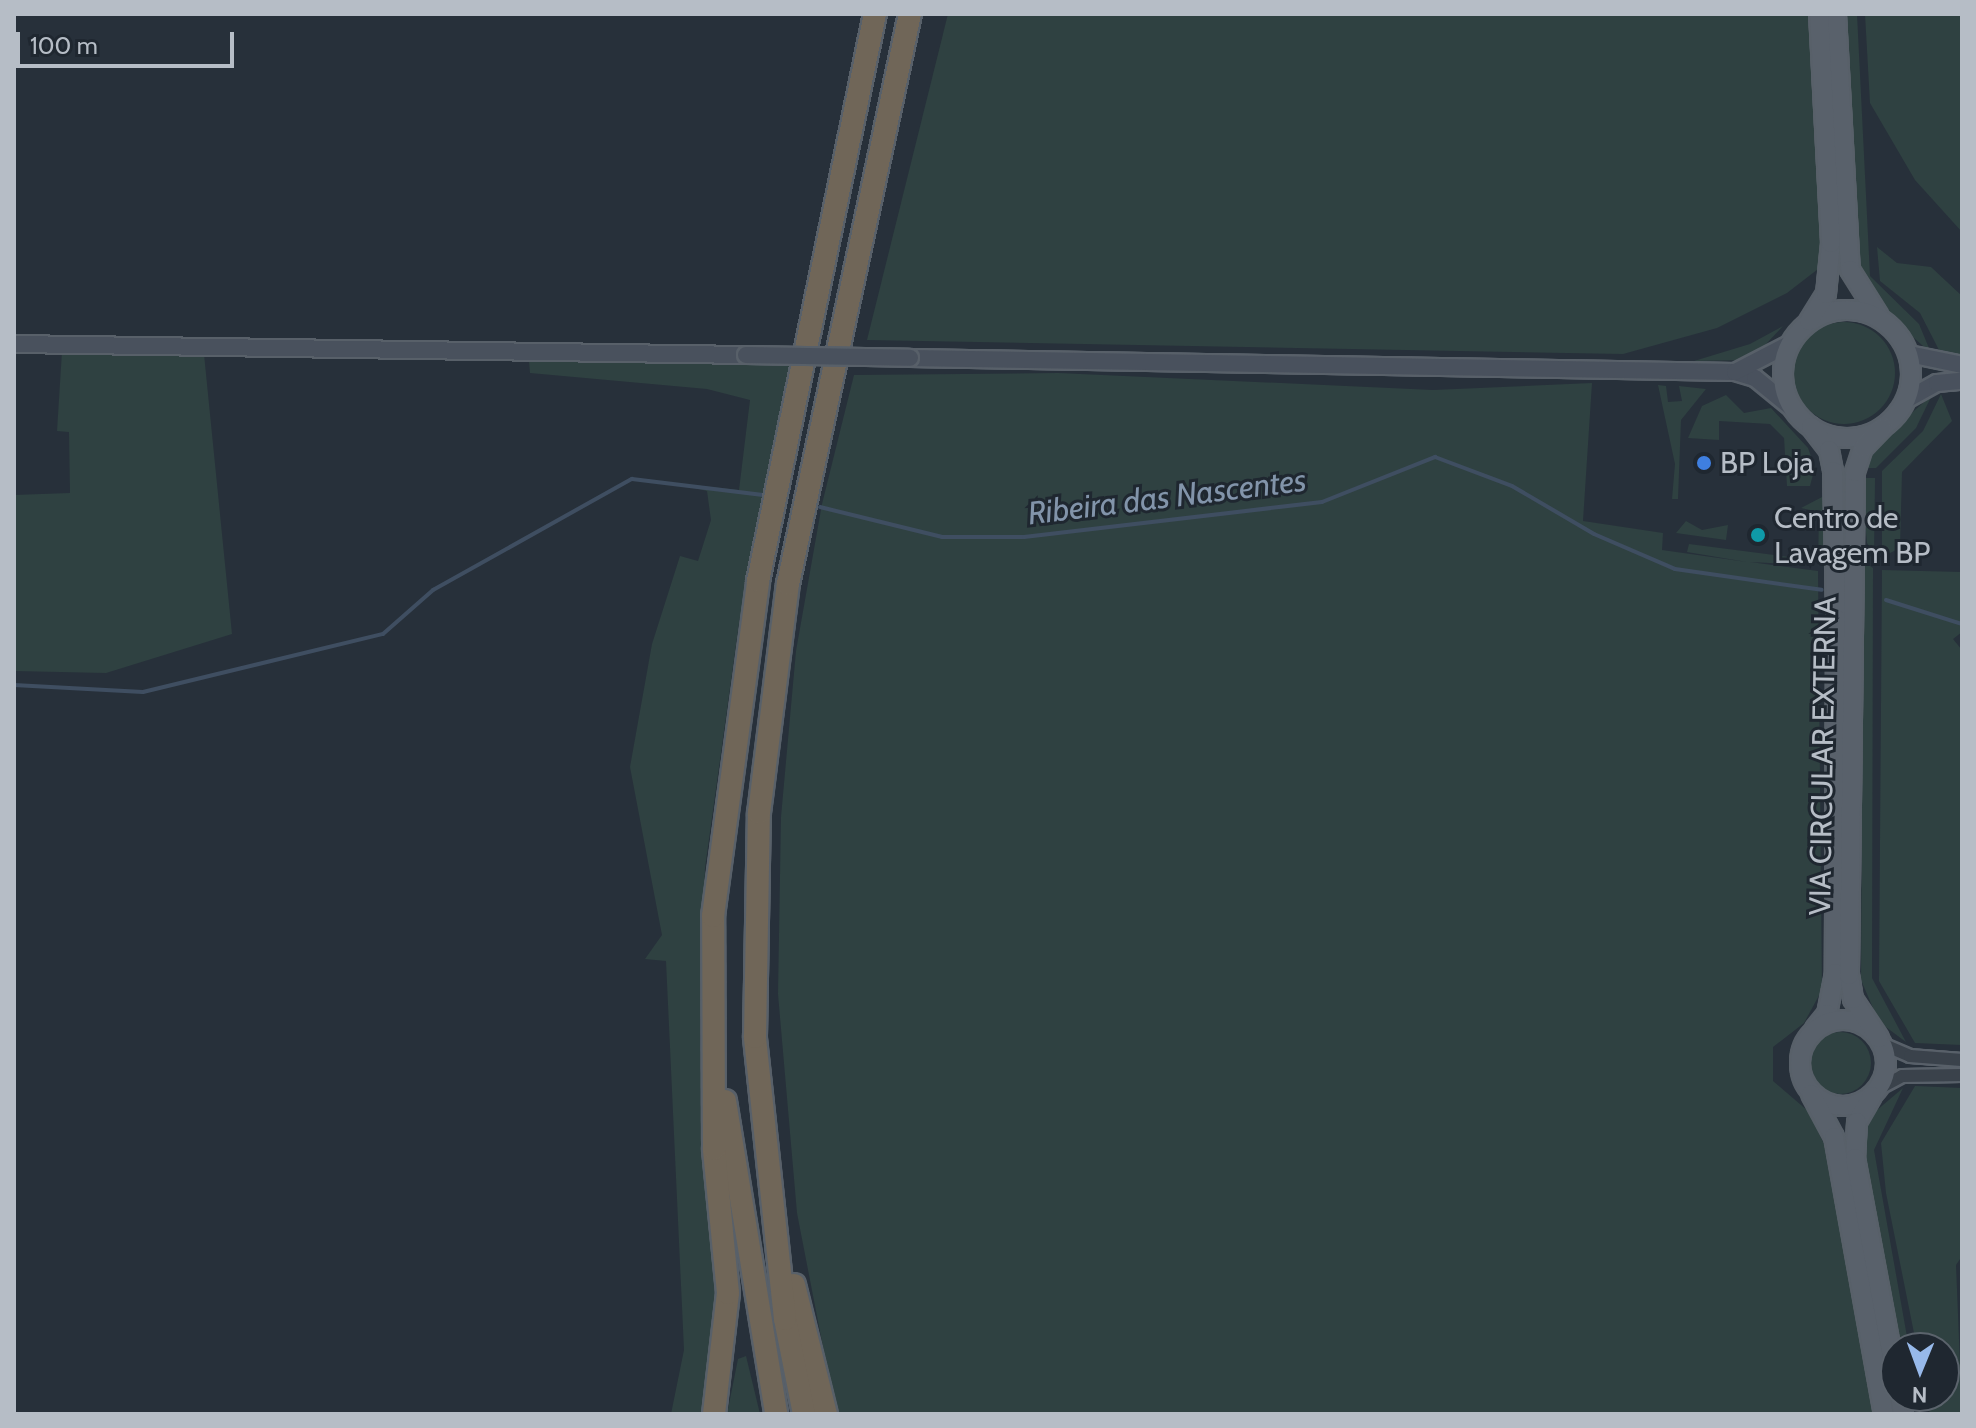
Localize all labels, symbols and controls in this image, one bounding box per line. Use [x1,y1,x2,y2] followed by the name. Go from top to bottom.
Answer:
[20,16,238,66] scale bar
[30,31,98,60] text: 100 m
[1720,445,1814,481] place label: BP Loja
[1695,454,1713,472] marker: BP Loja
[1026,461,1308,533] water label: Ribeira das Nascentes
[1774,500,1930,570] place label: Centro de Lavagem BP
[1749,526,1767,544] marker: Centro de Lavagem BP
[1802,596,1844,916] street label: VIA CIRCULAR EXTERNA
[1880,1332,1960,1412] north arrow
[1912,1381,1928,1408] text: N

